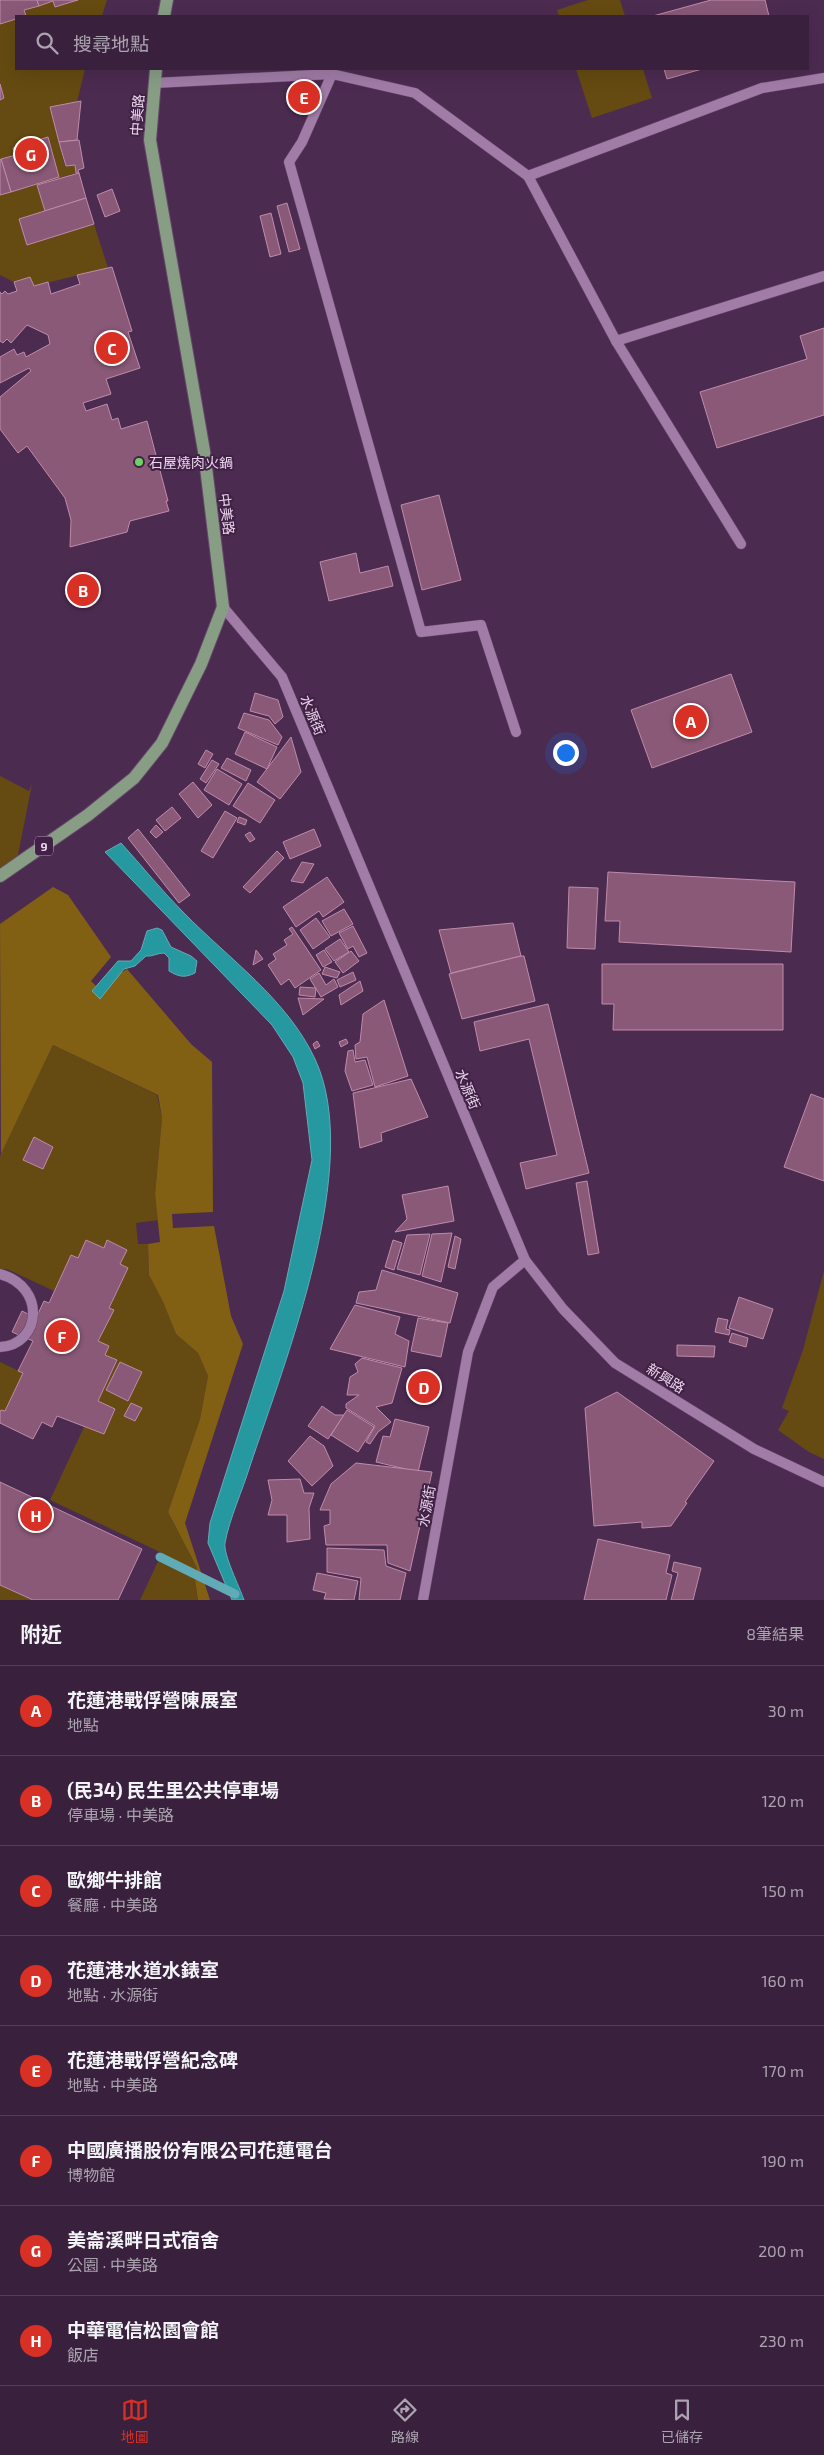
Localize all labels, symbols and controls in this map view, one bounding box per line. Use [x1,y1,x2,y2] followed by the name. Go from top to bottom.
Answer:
[15,15,809,70] search box
[33,29,61,57] icon: search
[73,32,149,55] text: 搜尋地點
[288,78,320,116] pin: E
[127,93,147,137] street label: 中美路
[15,135,47,173] pin: G
[96,329,128,367] pin: C
[149,454,233,471] place label: 石屋燒肉火鍋
[133,456,145,468] marker: 石屋燒肉火鍋
[216,492,238,536] street label: 中美路
[67,571,99,609] pin: B
[297,692,329,738] street label: 水源街
[675,702,707,740] pin: A
[553,740,579,766] your location
[35,836,53,856] road number: 9
[452,1066,484,1112] street label: 水源街
[46,1317,78,1355] pin: F
[644,1360,688,1396] street label: 新興路
[408,1368,440,1406] pin: D
[414,1484,438,1528] street label: 水源街
[20,1496,52,1534] pin: H
[20,1621,62,1646] text: 附近
[746,1624,804,1643] text: 8筆結果
[67,1688,238,1711] text: 花蓮港戰俘營陳展室
[31,1701,41,1720] text: A
[768,1701,804,1720] text: 30 m
[67,1715,99,1734] text: 地點
[67,1778,279,1801] text: (民34) 民生里公共停車場
[31,1791,41,1810] text: B
[761,1791,804,1810] text: 120 m
[67,1805,174,1824] text: 停車場 · 中美路
[67,1868,162,1891] text: 歐鄉牛排館
[31,1881,41,1900] text: C
[762,1881,804,1900] text: 150 m
[67,1895,158,1914] text: 餐廳 · 中美路
[67,1958,219,1981] text: 花蓮港水道水錶室
[31,1971,41,1990] text: D
[761,1971,804,1990] text: 160 m
[67,1985,158,2004] text: 地點 · 水源街
[67,2048,238,2071] text: 花蓮港戰俘營紀念碑
[31,2061,41,2080] text: E
[762,2061,804,2080] text: 170 m
[67,2075,158,2094] text: 地點 · 中美路
[67,2138,333,2161] text: 中國廣播股份有限公司花蓮電台
[32,2151,40,2170] text: F
[761,2151,804,2170] text: 190 m
[67,2165,115,2184] text: 博物館
[67,2228,219,2251] text: 美崙溪畔日式宿舍
[31,2241,41,2260] text: G
[758,2241,804,2260] text: 200 m
[67,2255,158,2274] text: 公園 · 中美路
[67,2318,219,2341] text: 中華電信松園會館
[30,2331,42,2350] text: H
[759,2331,804,2350] text: 230 m
[67,2345,99,2364] text: 飯店
[121,2396,149,2446] tab: 地圖
[391,2396,419,2446] tab: 路線
[661,2396,703,2446] tab: 已儲存

